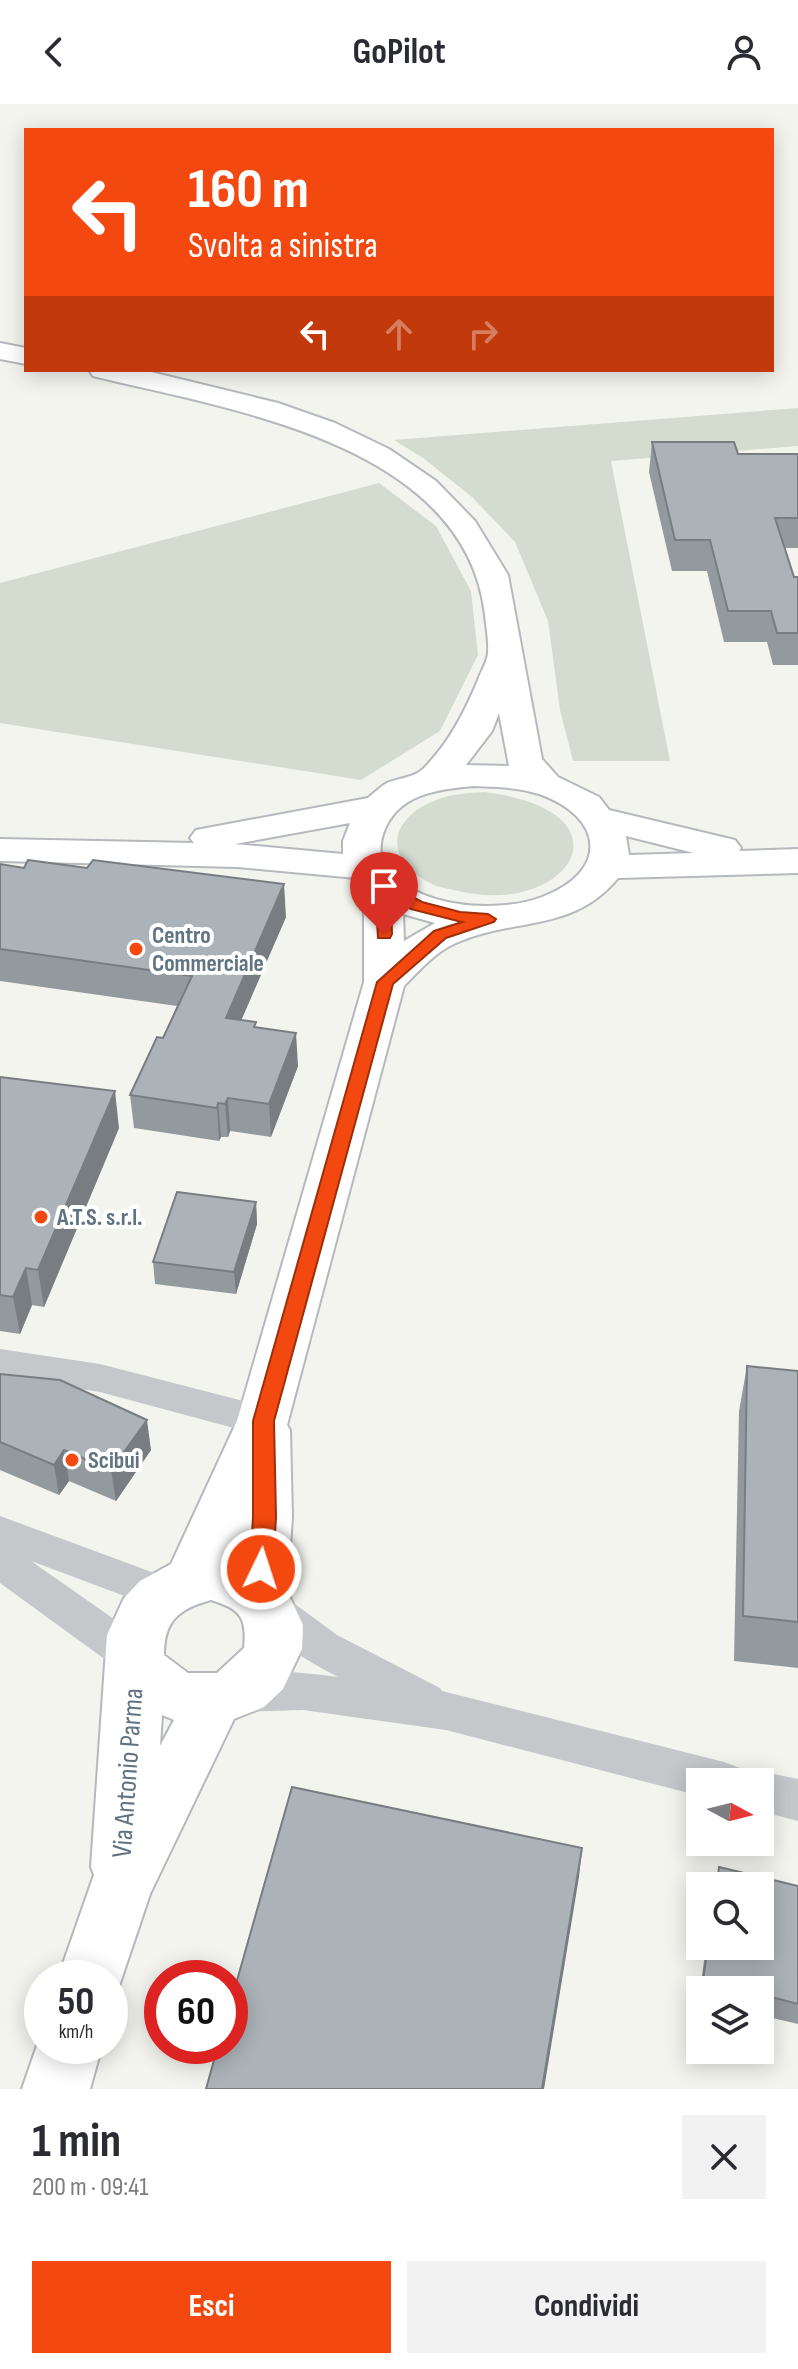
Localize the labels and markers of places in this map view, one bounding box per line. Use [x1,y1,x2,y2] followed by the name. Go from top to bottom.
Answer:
[350,852,418,934] pin
[152,921,264,978] place label: Centro Commerciale
[127,940,145,958] marker: Centro Commerciale
[56,1203,143,1232] place label: A.T.S. s.r.l.
[32,1208,50,1226] marker: A.T.S. s.r.l.
[88,1446,140,1475] place label: Scibui
[63,1451,81,1469] marker: Scibui

